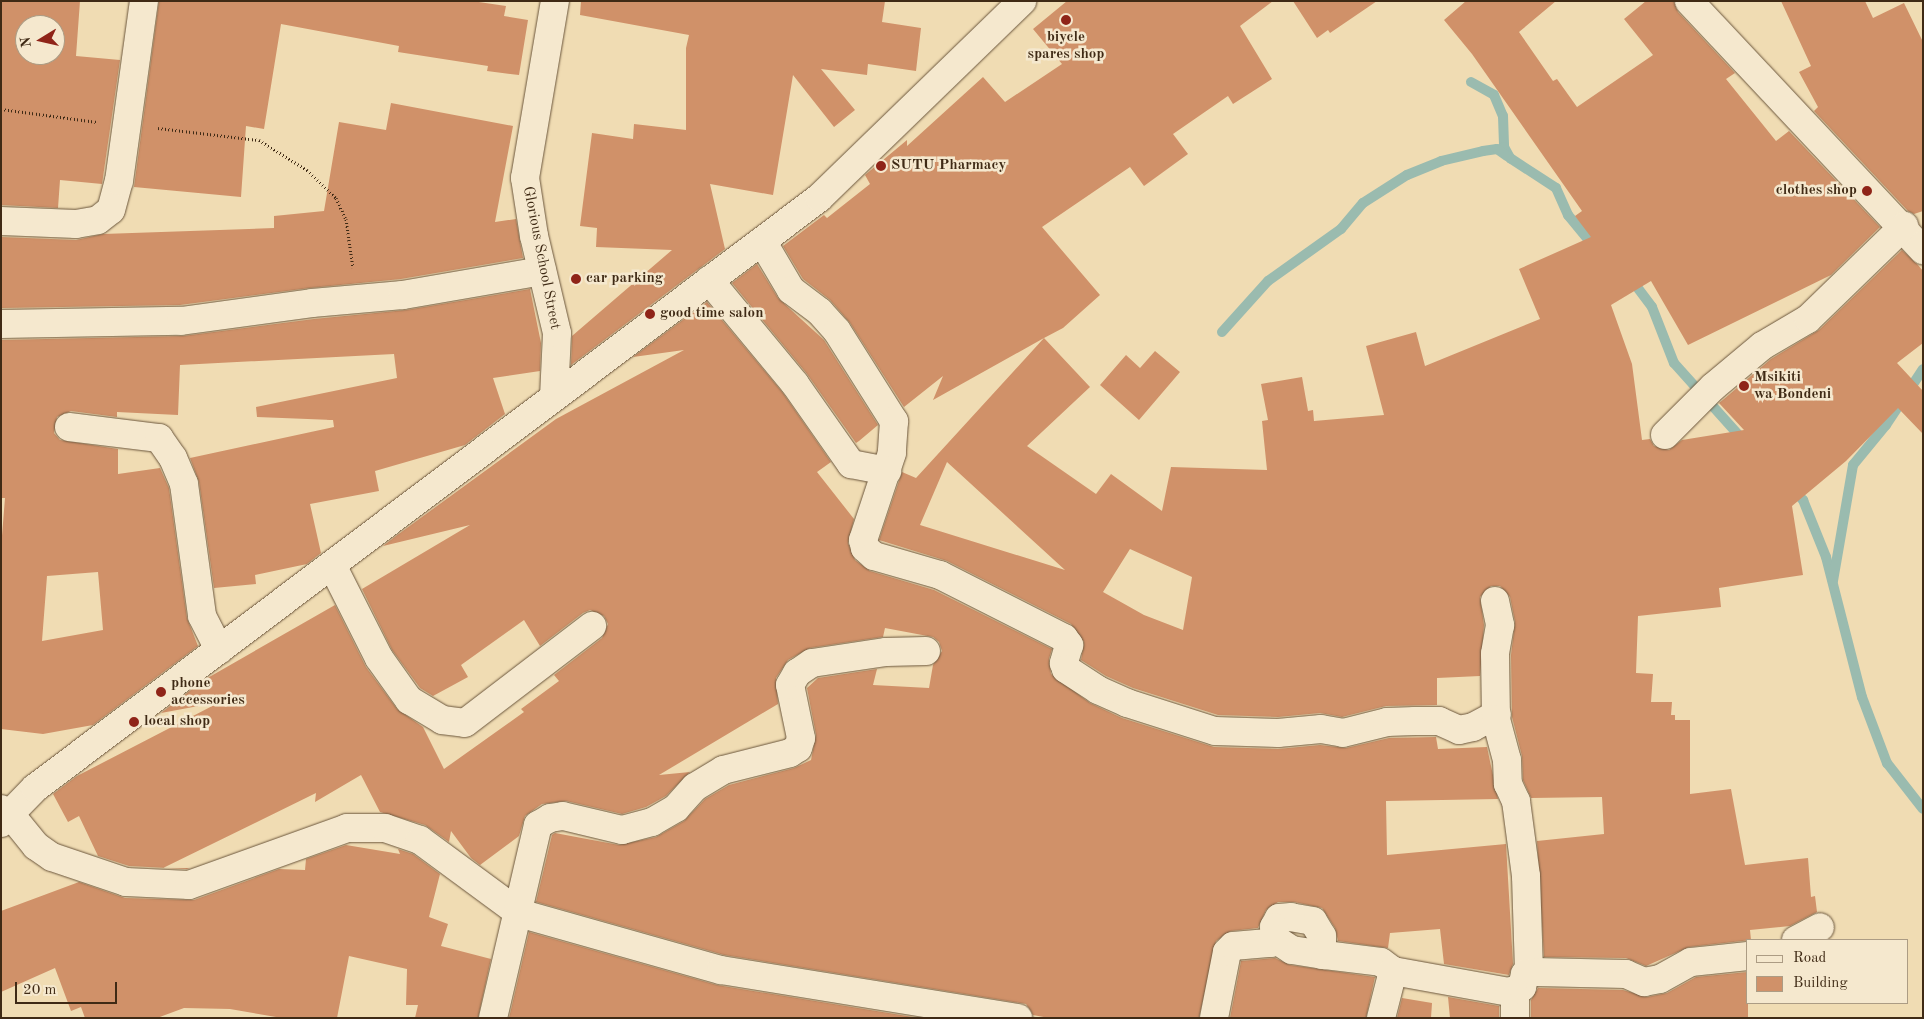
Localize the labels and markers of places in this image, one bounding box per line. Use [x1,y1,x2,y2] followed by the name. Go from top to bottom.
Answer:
[1060,14,1072,26] marker: biycle spares shop
[1027,28,1105,63] place label: biycle spares shop
[891,157,1006,175] place label: SUTU Pharmacy
[875,160,887,172] marker: SUTU Pharmacy
[1776,182,1857,200] place label: clothes shop
[1861,185,1873,197] marker: clothes shop
[586,270,663,288] place label: car parking
[570,273,582,285] marker: car parking
[660,305,763,323] place label: good time salon
[644,308,656,320] marker: good time salon
[1754,368,1831,403] place label: Msikiti wa Bondeni
[1738,380,1750,392] marker: Msikiti wa Bondeni
[171,674,245,709] place label: phone accessories
[155,686,167,698] marker: phone accessories
[144,713,210,731] place label: local shop
[128,716,140,728] marker: local shop

